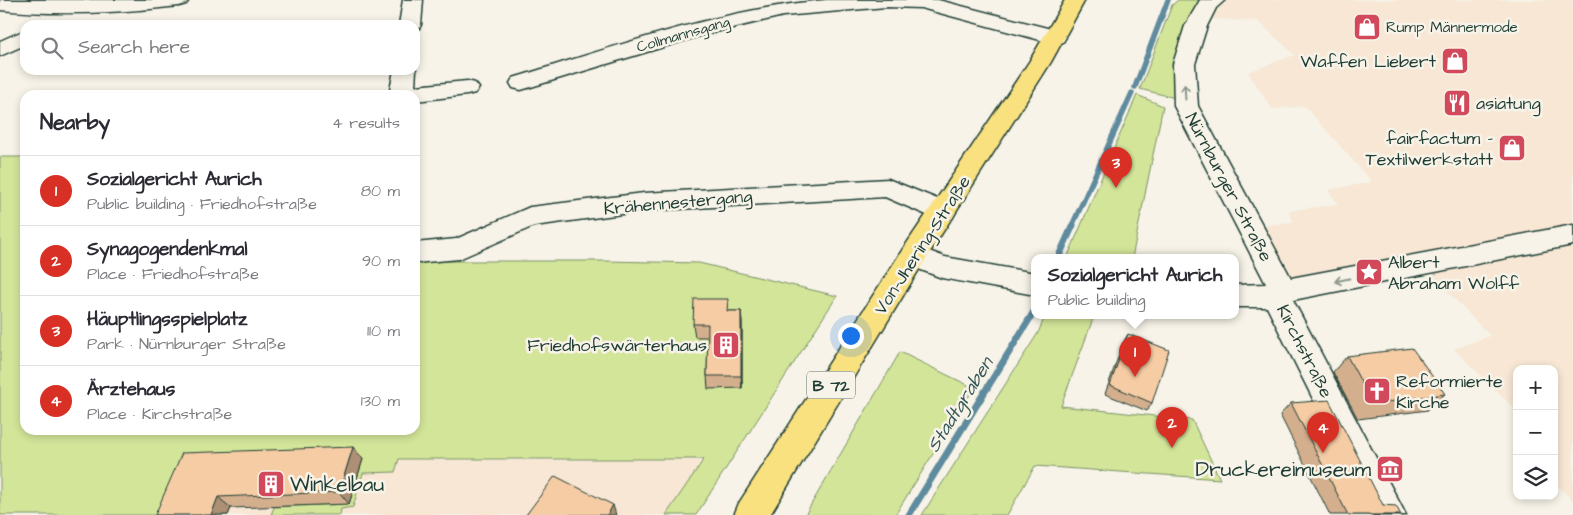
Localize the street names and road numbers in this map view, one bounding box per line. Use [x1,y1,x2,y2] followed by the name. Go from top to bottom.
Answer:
[634,11,733,59] street label: Collmannsgang
[1178,108,1278,267] street label: Nürnburger Straße
[868,171,978,320] street label: Von-Jhering-Straße
[603,184,753,222] street label: Krähennestergang
[1270,300,1339,402] street label: Kirchstraße
[807,372,855,398] road number: B 72

